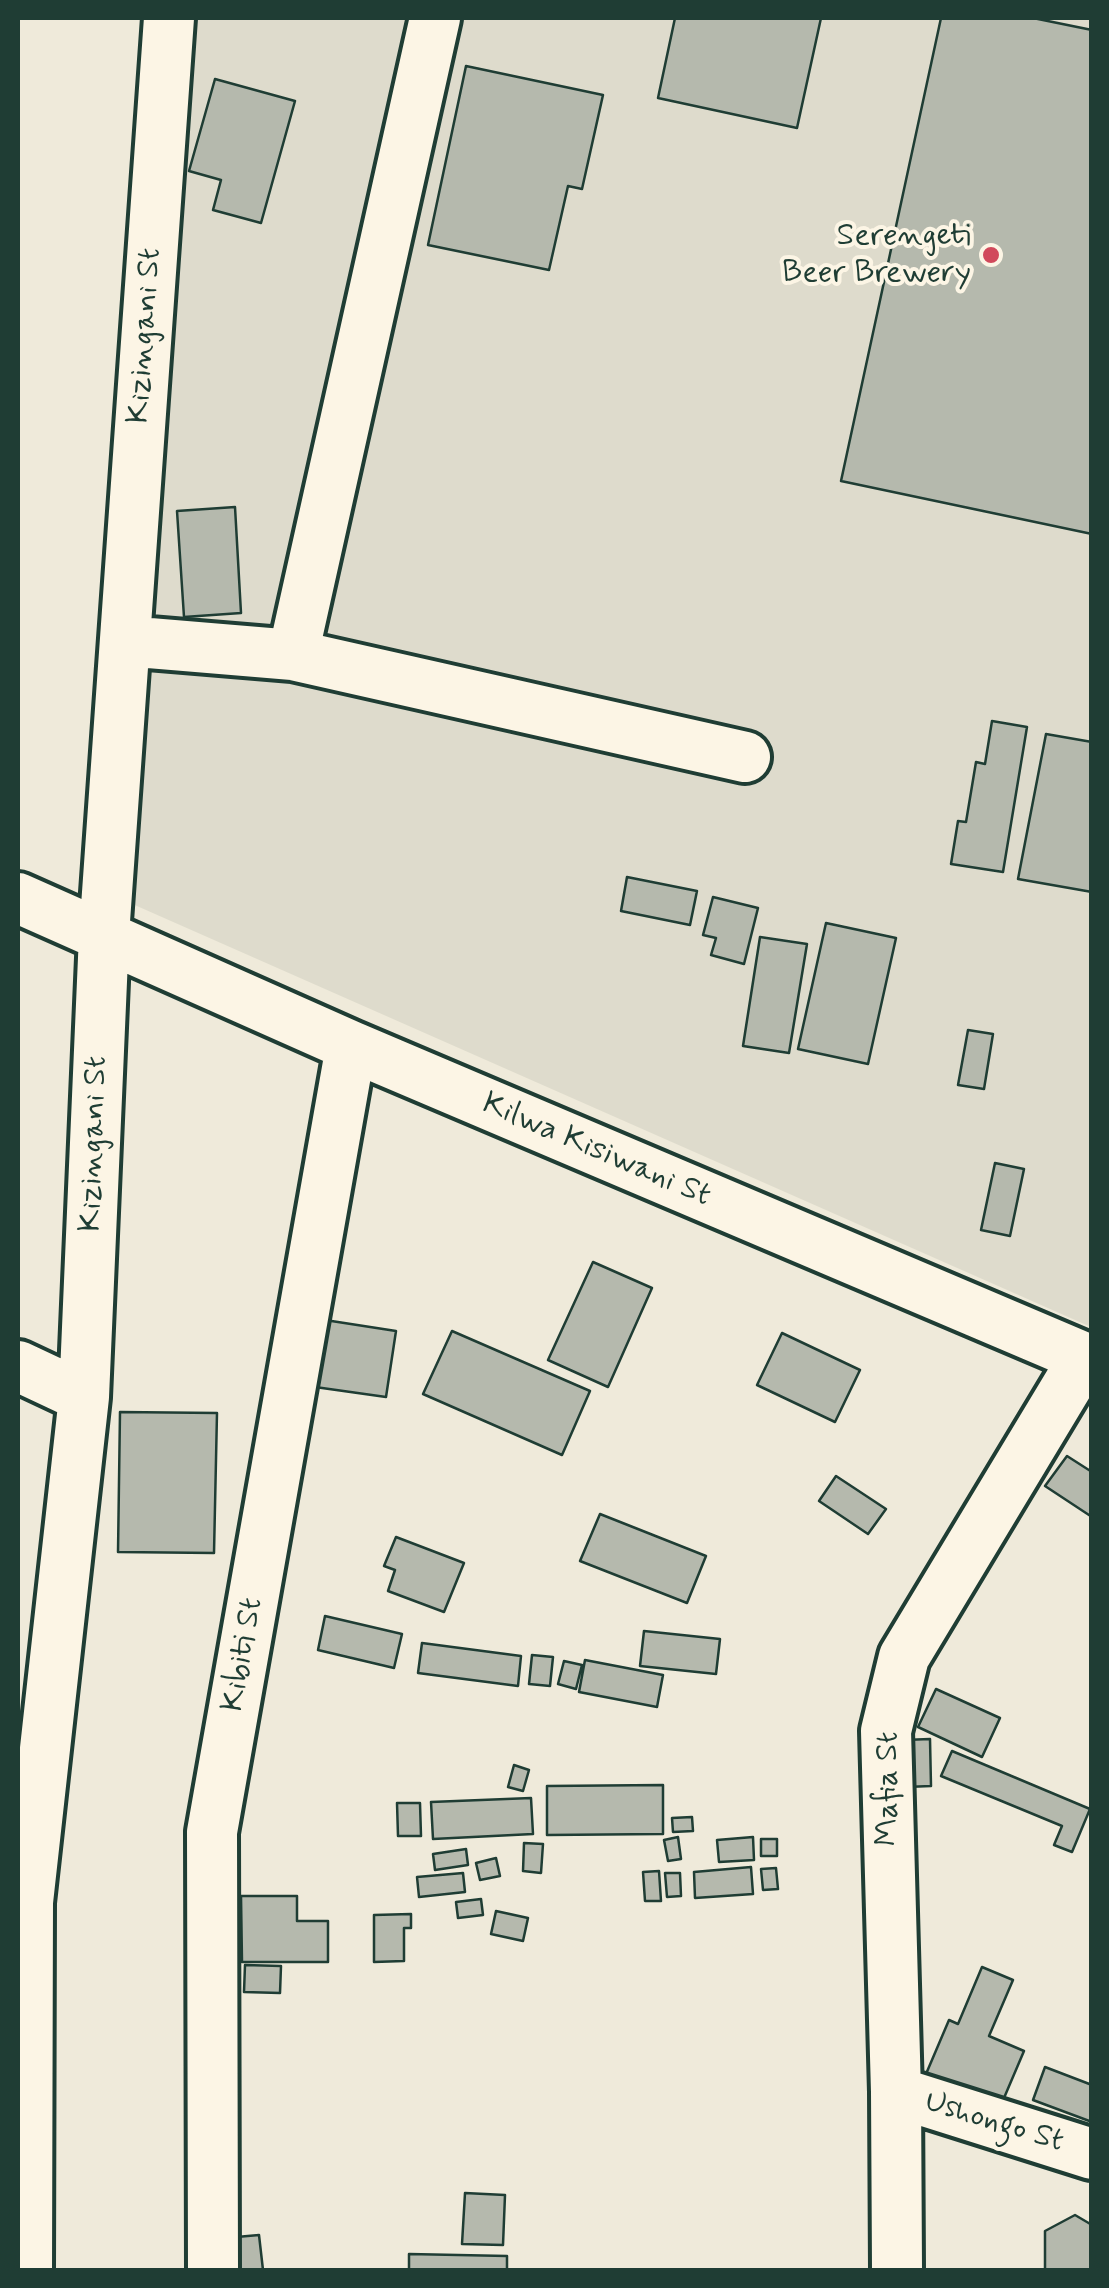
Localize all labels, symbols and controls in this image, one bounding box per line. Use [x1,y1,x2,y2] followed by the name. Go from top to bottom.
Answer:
[782,218,971,293] place label: Serengeti Beer Brewery
[980,244,1002,266] marker: Serengeti Beer Brewery
[121,247,171,425] street label: Kizingani St
[73,1055,117,1233] street label: Kizingani St
[476,1086,716,1216] street label: Kilwa Kisiwani St
[215,1595,273,1715] street label: Kibiti St
[870,1731,908,1847] street label: Mafia St
[920,2084,1068,2162] street label: Ushongo St

